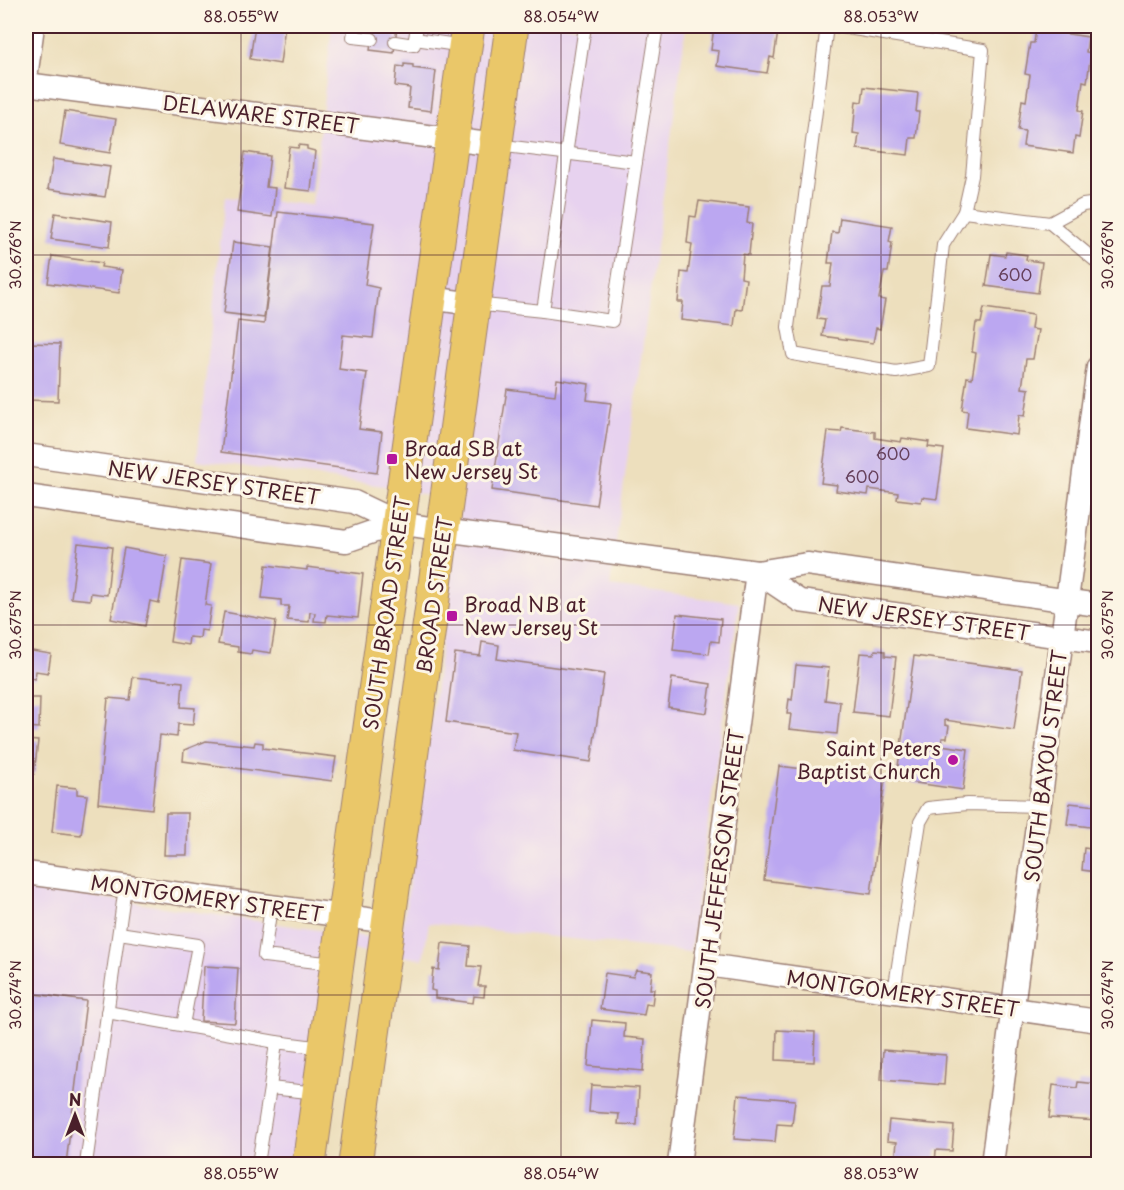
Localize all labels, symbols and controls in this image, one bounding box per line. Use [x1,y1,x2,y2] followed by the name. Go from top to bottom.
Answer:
[203,4,279,27] text: 88.055°W
[523,4,599,27] text: 88.054°W
[843,4,919,27] text: 88.053°W
[161,87,361,141] street label: DELAWARE STREET
[3,220,26,290] text: 30.676°N
[1095,220,1118,290] text: 30.676°N
[998,262,1032,286] house number: 600
[404,433,538,486] place label: Broad SB at New Jersey St
[876,441,910,465] house number: 600
[106,452,322,512] street label: NEW JERSEY STREET
[385,452,399,466] marker: Broad SB at New Jersey St
[845,464,879,488] house number: 600
[355,494,417,732] street label: SOUTH BROAD STREET
[408,514,460,675] street label: BROAD STREET
[816,588,1032,648] street label: NEW JERSEY STREET
[464,589,598,642] place label: Broad NB at New Jersey St
[3,590,26,660] text: 30.675°N
[1095,590,1118,660] text: 30.675°N
[445,609,459,623] marker: Broad NB at New Jersey St
[1016,648,1074,884] street label: SOUTH BAYOU STREET
[687,727,751,1011] street label: SOUTH JEFFERSON STREET
[796,733,941,786] place label: Saint Peters Baptist Church
[946,753,960,767] marker: Saint Peters Baptist Church
[89,867,325,929] street label: MONTGOMERY STREET
[3,960,26,1030] text: 30.674°N
[1095,960,1118,1030] text: 30.674°N
[785,962,1021,1024] street label: MONTGOMERY STREET
[45,1085,105,1145] north arrow
[69,1087,81,1111] text: N
[203,1161,279,1184] text: 88.055°W
[523,1161,599,1184] text: 88.054°W
[843,1161,919,1184] text: 88.053°W

